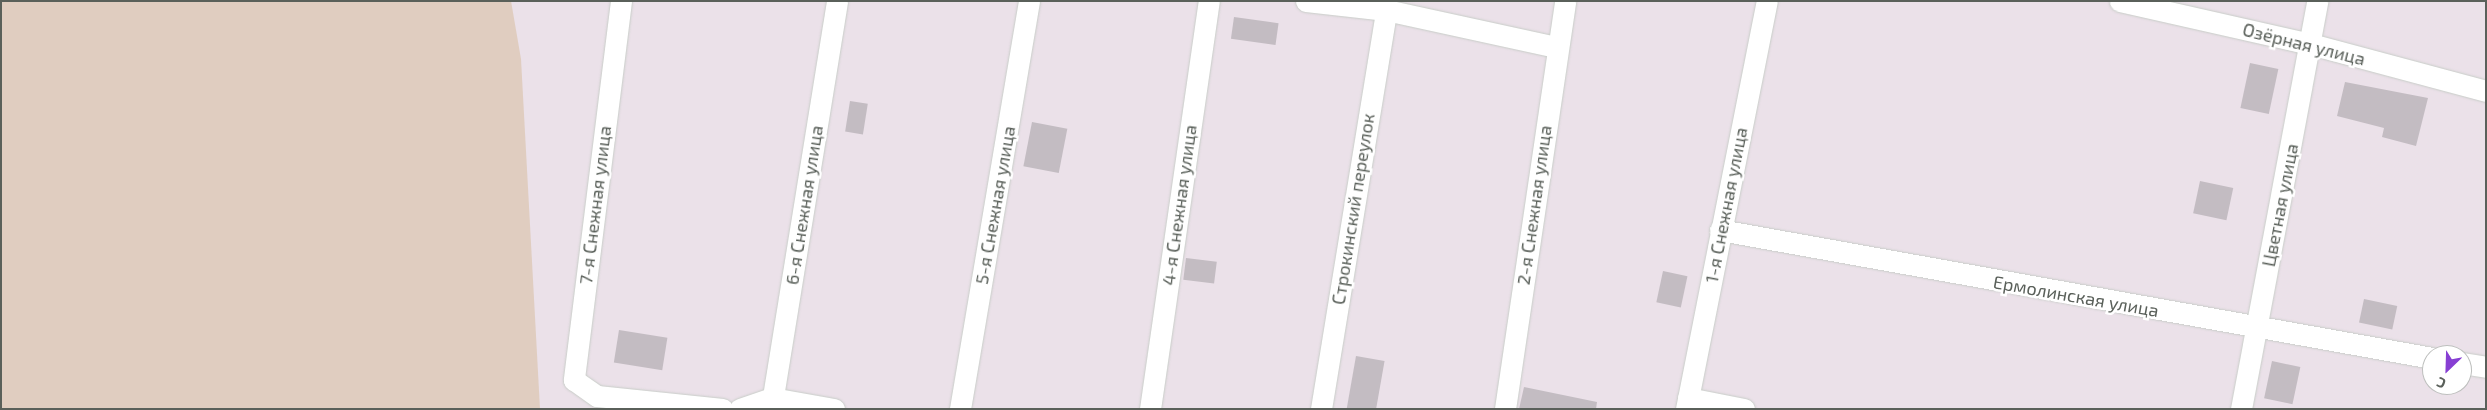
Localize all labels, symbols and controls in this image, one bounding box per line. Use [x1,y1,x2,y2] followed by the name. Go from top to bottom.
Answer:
[2240,18,2368,70] street label: Озёрная улица
[1327,112,1379,306] street label: Строкинский переулок
[1157,123,1201,287] street label: 4-я Снежная улица
[575,124,615,286] street label: 7-я Снежная улица
[781,124,827,286] street label: 6-я Снежная улица
[970,124,1020,286] street label: 5-я Снежная улица
[1512,124,1556,286] street label: 2-я Снежная улица
[1700,125,1752,285] street label: 1-я Снежная улица
[2257,142,2303,268] street label: Цветная улица
[1992,271,2160,321] street label: Ермолинская улица
[2422,345,2472,395] north arrow
[2434,374,2448,393] text: С

